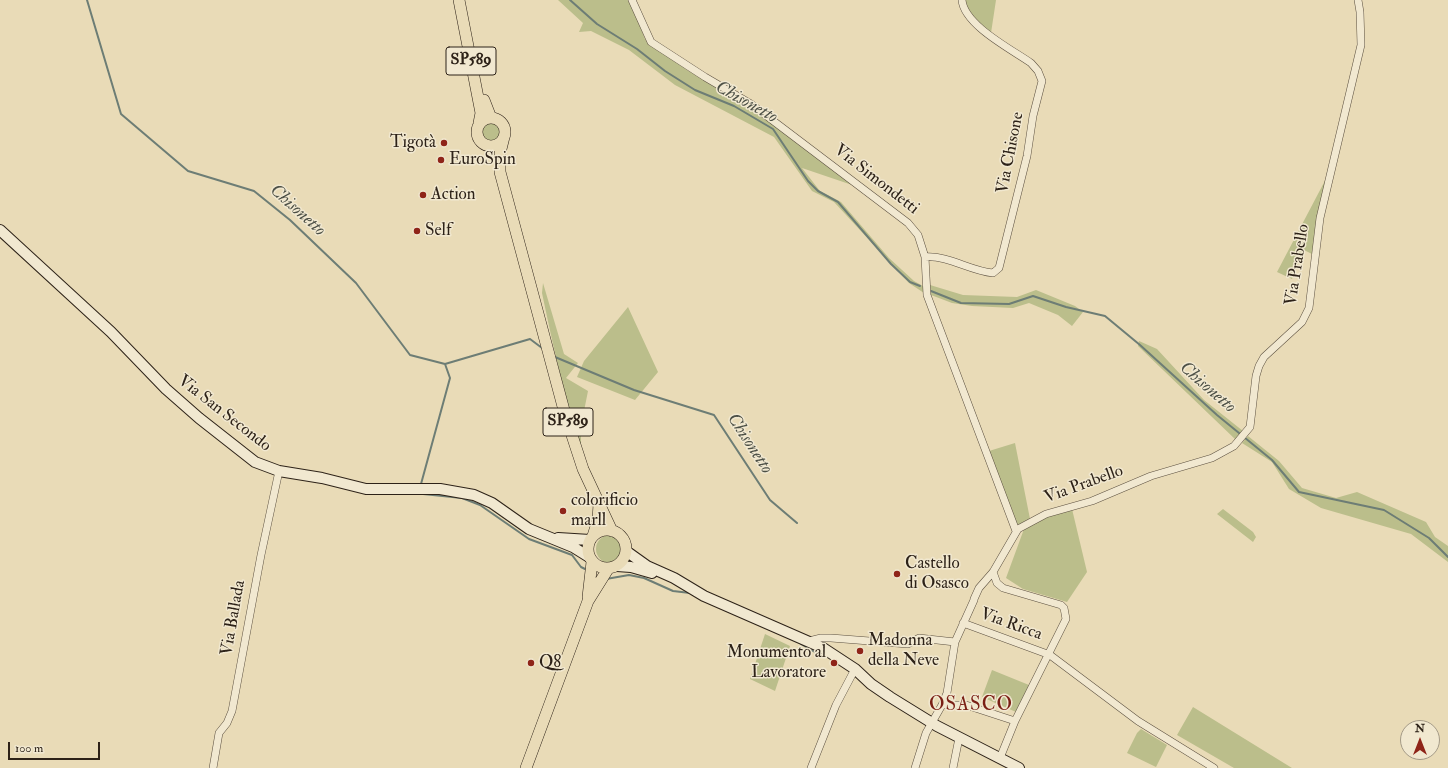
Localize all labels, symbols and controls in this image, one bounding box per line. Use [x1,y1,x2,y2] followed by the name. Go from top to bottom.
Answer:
[446,47,496,75] road number: SP589
[711,77,781,129] water label: Chisonetto
[993,110,1029,196] street label: Via Chisone
[390,133,436,153] place label: Tigotà
[439,138,449,148] marker: Tigotà
[830,141,922,219] street label: Via Simondetti
[449,150,516,170] place label: EuroSpin
[436,155,446,165] marker: EuroSpin
[265,180,329,242] water label: Chisonetto
[431,185,476,205] place label: Action
[418,190,428,200] marker: Action
[425,221,451,241] place label: Self
[1281,223,1315,307] street label: Via Prabello
[412,226,422,236] marker: Self
[1174,358,1240,418] water label: Chisonetto
[173,371,275,457] street label: Via San Secondo
[543,408,593,436] road number: SP589
[721,410,777,478] water label: Chisonetto
[1042,461,1126,509] street label: Via Prabello
[571,491,638,531] place label: colorificio marll
[558,506,568,516] marker: colorificio marll
[905,554,969,594] place label: Castello di Osasco
[892,569,902,579] marker: Castello di Osasco
[217,579,251,657] street label: Via Ballada
[977,604,1045,646] street label: Via Ricca
[868,631,939,671] place label: Madonna della Neve
[727,643,826,683] place label: Monumento al Lavoratore
[855,646,865,656] marker: Madonna della Neve
[539,653,561,673] place label: Q8
[526,658,536,668] marker: Q8
[829,658,839,668] marker: Monumento al Lavoratore
[929,695,1013,717] district label: OSASCO
[1400,720,1440,760] north arrow
[1415,722,1425,735] text: N
[10,734,102,760] scale bar
[15,741,43,756] text: 100 m

